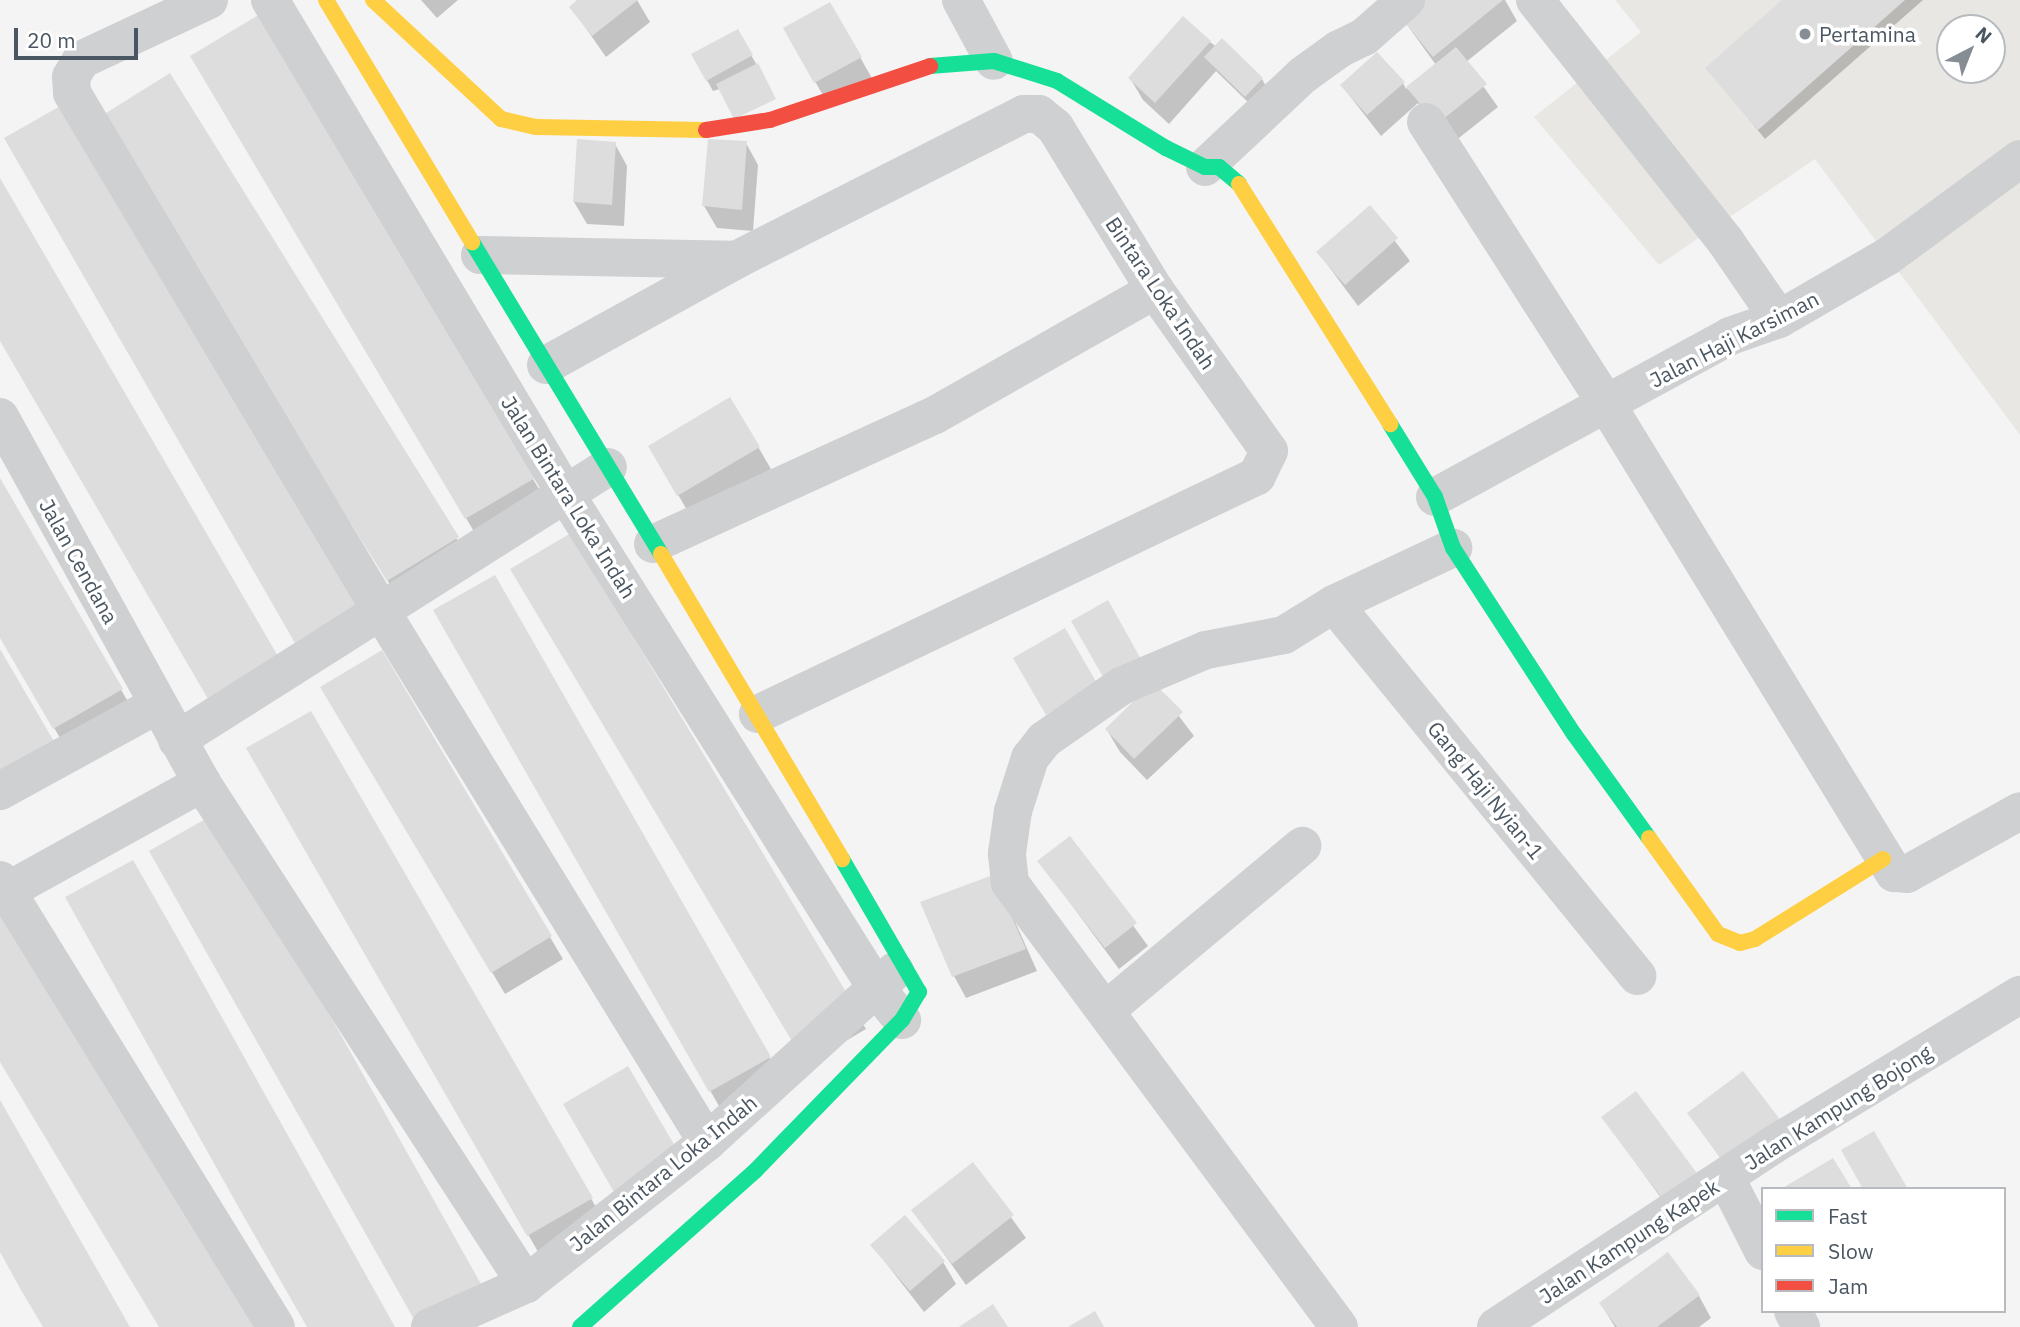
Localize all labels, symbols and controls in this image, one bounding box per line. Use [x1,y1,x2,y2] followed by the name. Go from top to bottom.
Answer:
[18,14,142,58] scale bar
[1936,14,2006,84] north arrow
[1819,21,1916,47] place label: Pertamina
[1971,21,1997,48] text: N
[27,26,76,54] text: 20 m
[1797,26,1813,42] marker: Pertamina
[1101,212,1221,374] street label: Bintara Loka Indah
[1645,286,1823,392] street label: Jalan Haji Karsiman
[496,391,642,603] street label: Jalan Bintara Loka Indah
[34,494,124,628] street label: Jalan Cendana
[1423,716,1549,864] street label: Gang Haji Nyian-1
[1740,1039,1936,1175] street label: Jalan Kampung Bojong
[564,1090,762,1256] street label: Jalan Bintara Loka Indah
[1534,1173,1724,1309] street label: Jalan Kampung Kapek
[1761,1187,2006,1313] legend
[1828,1202,1868,1230] text: Fast
[1828,1237,1874,1265] text: Slow
[1828,1272,1868,1300] text: Jam

